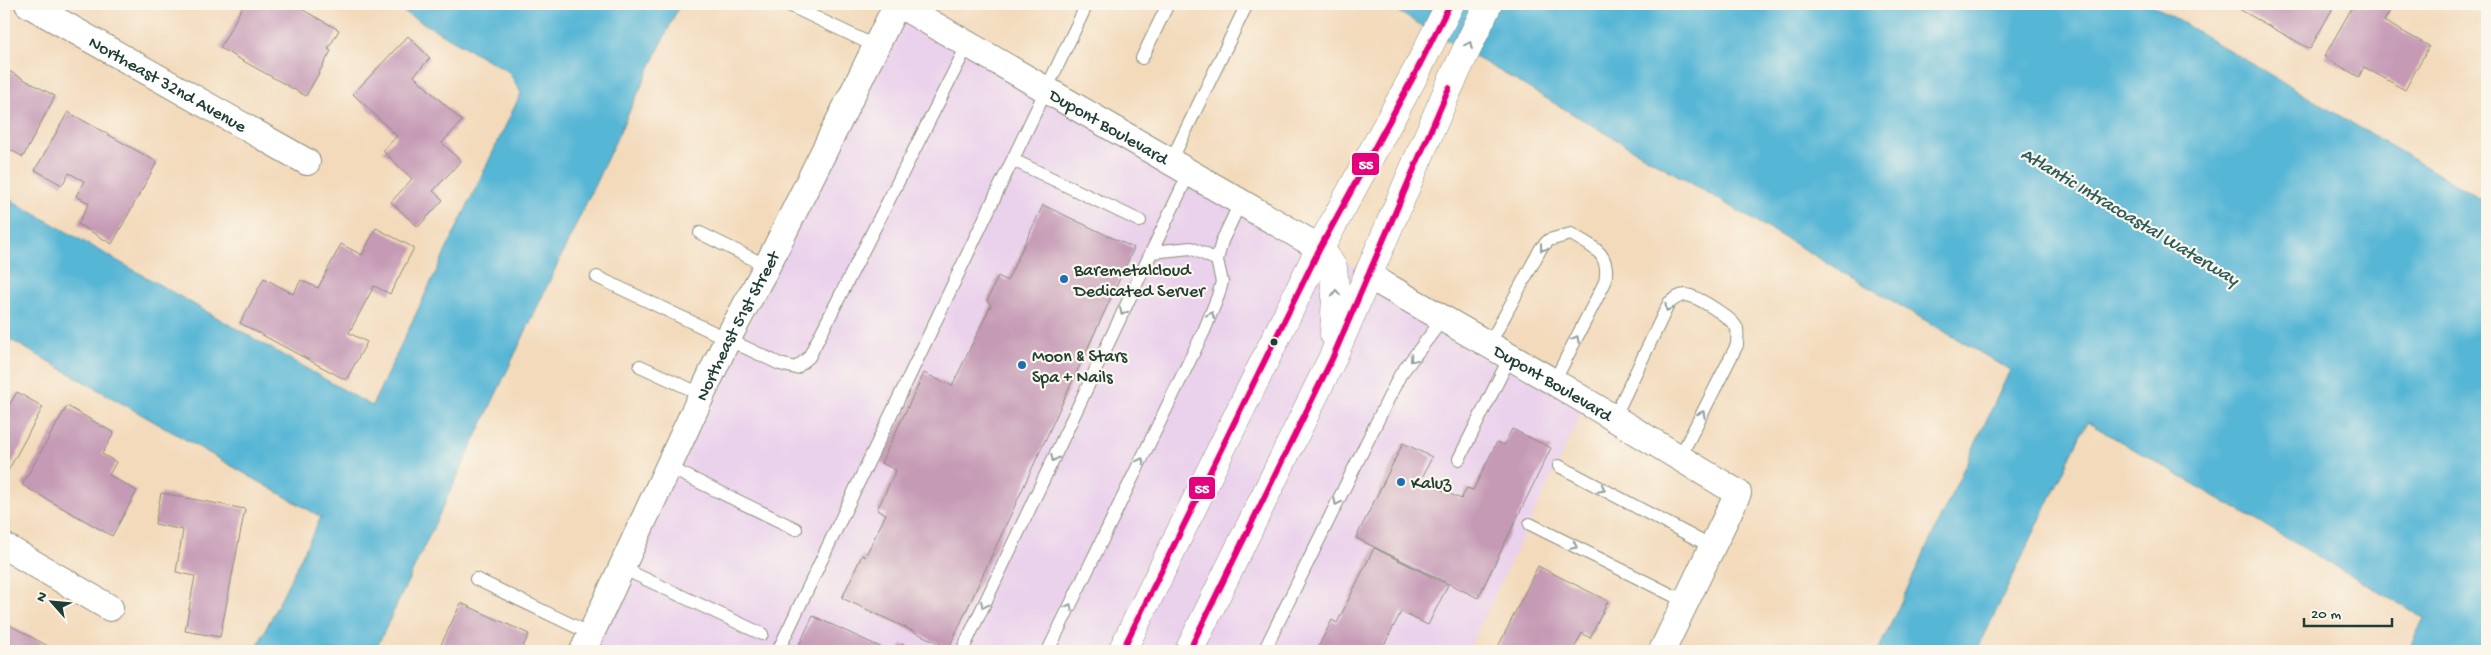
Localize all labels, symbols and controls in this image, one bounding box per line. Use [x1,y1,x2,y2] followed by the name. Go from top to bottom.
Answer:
[84,33,250,139] street label: Northeast 32nd Avenue
[1462,41,1473,50] one-way arrow
[1044,85,1172,172] street label: Dupont Boulevard
[2016,144,2244,293] water label: Atlantic Intracoastal Waterway
[1351,152,1380,176] line badge: 55
[1359,158,1374,175] text: 55
[1539,243,1548,252] one-way arrow
[692,247,786,405] street label: Northeast 51st Street
[1073,261,1206,303] place label: Baremetalcloud Dedicated Server
[1058,273,1070,285] marker: Baremetalcloud Dedicated Server
[1330,288,1341,296] one-way arrow
[1664,303,1674,312] one-way arrow
[1120,306,1130,315] one-way arrow
[1204,311,1215,320] one-way arrow
[1570,335,1580,344] one-way arrow
[1269,337,1279,347] unlabelled marker
[1488,341,1616,428] street label: Dupont Boulevard
[1032,347,1129,389] place label: Moon & Stars Spa + Nails
[1410,354,1419,363] one-way arrow
[1016,359,1028,371] marker: Moon & Stars Spa + Nails
[1696,410,1706,419] one-way arrow
[1049,453,1060,462] one-way arrow
[1134,458,1144,467] one-way arrow
[1411,474,1452,495] place label: Kaluz
[1188,476,1216,500] line badge: 55
[1395,476,1407,488] marker: Kaluz
[1195,482,1210,499] text: 55
[1596,483,1605,493] one-way arrow
[1333,497,1343,506] one-way arrow
[1568,540,1577,550] one-way arrow
[28,578,78,628] north arrow
[33,589,52,605] text: N
[2304,595,2391,627] scale bar
[980,600,990,609] one-way arrow
[1063,604,1073,613] one-way arrow
[2311,606,2341,624] text: 20 m

